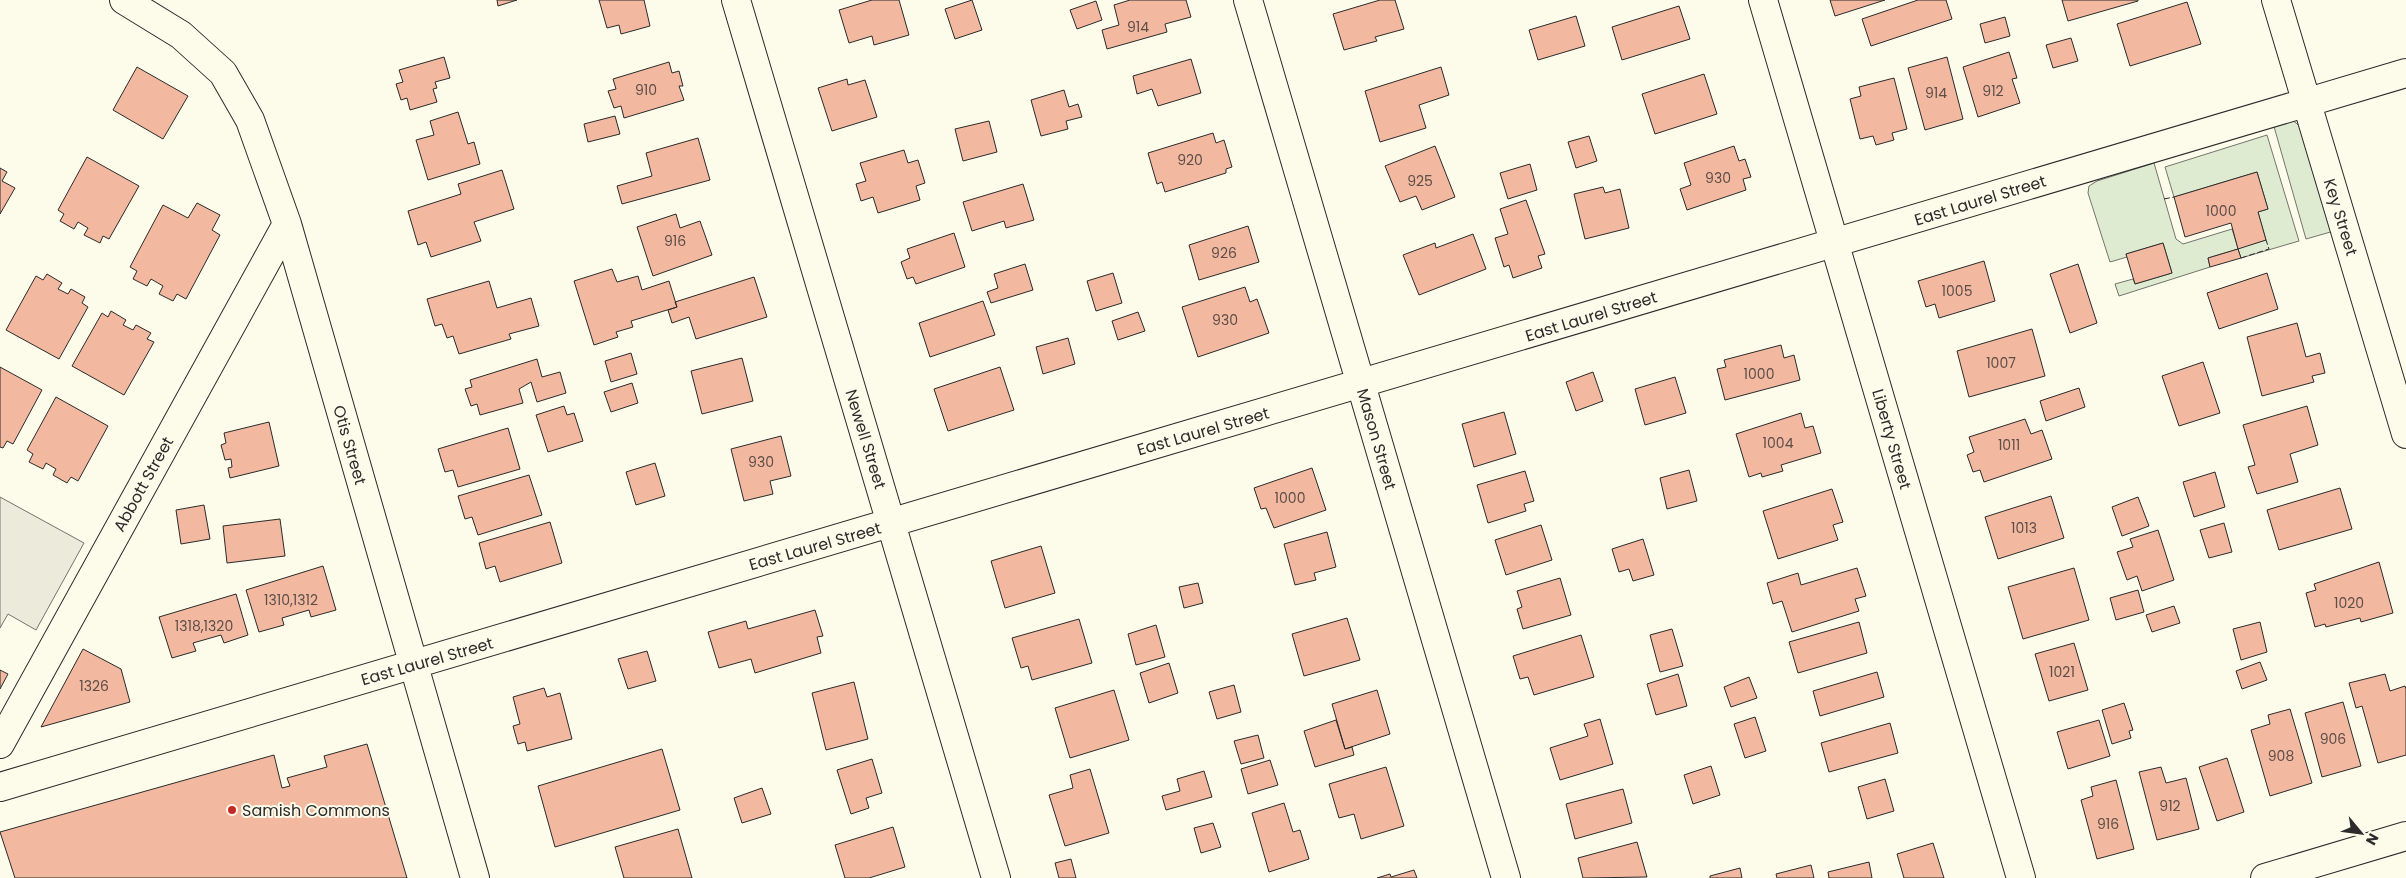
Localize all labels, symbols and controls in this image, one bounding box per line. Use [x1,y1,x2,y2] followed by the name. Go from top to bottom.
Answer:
[1127,17,1149,37] house number: 914
[635,80,657,100] house number: 910
[1982,81,2004,101] house number: 912
[1925,83,1947,103] house number: 914
[1177,150,1203,170] house number: 920
[1705,168,1731,188] house number: 930
[1912,169,2049,231] street label: East Laurel Street
[1407,171,1433,191] house number: 925
[2318,176,2363,259] street label: Key Street
[2206,201,2236,221] house number: 1000
[664,231,686,251] house number: 916
[1211,243,1237,263] house number: 926
[1942,281,1972,301] house number: 1005
[1523,285,1660,347] street label: East Laurel Street
[1212,310,1238,330] house number: 930
[1986,353,2016,373] house number: 1007
[1744,364,1774,384] house number: 1000
[839,386,892,492] street label: Newell Street
[1351,386,1402,493] street label: Mason Street
[1866,386,1917,492] street label: Liberty Street
[1134,402,1272,461] street label: East Laurel Street
[327,403,372,488] street label: Otis Street
[108,432,179,536] street label: Abbott Street
[1763,433,1794,453] house number: 1004
[1998,435,2020,455] house number: 1011
[748,452,774,472] house number: 930
[1275,488,1305,508] house number: 1000
[746,517,884,576] street label: East Laurel Street
[2011,518,2037,538] house number: 1013
[264,590,318,610] house number: 1310,1312
[2334,593,2364,613] house number: 1020
[175,616,233,636] house number: 1318,1320
[358,632,496,691] street label: East Laurel Street
[2049,662,2075,682] house number: 1021
[79,676,109,696] house number: 1326
[2320,729,2346,749] house number: 906
[2268,746,2294,766] house number: 908
[2159,796,2181,816] house number: 912
[242,799,390,822] place label: Samish Commons
[226,804,238,816] marker: Samish Commons
[2336,808,2386,858] north arrow
[2097,814,2119,834] house number: 916
[2361,830,2384,849] text: N

